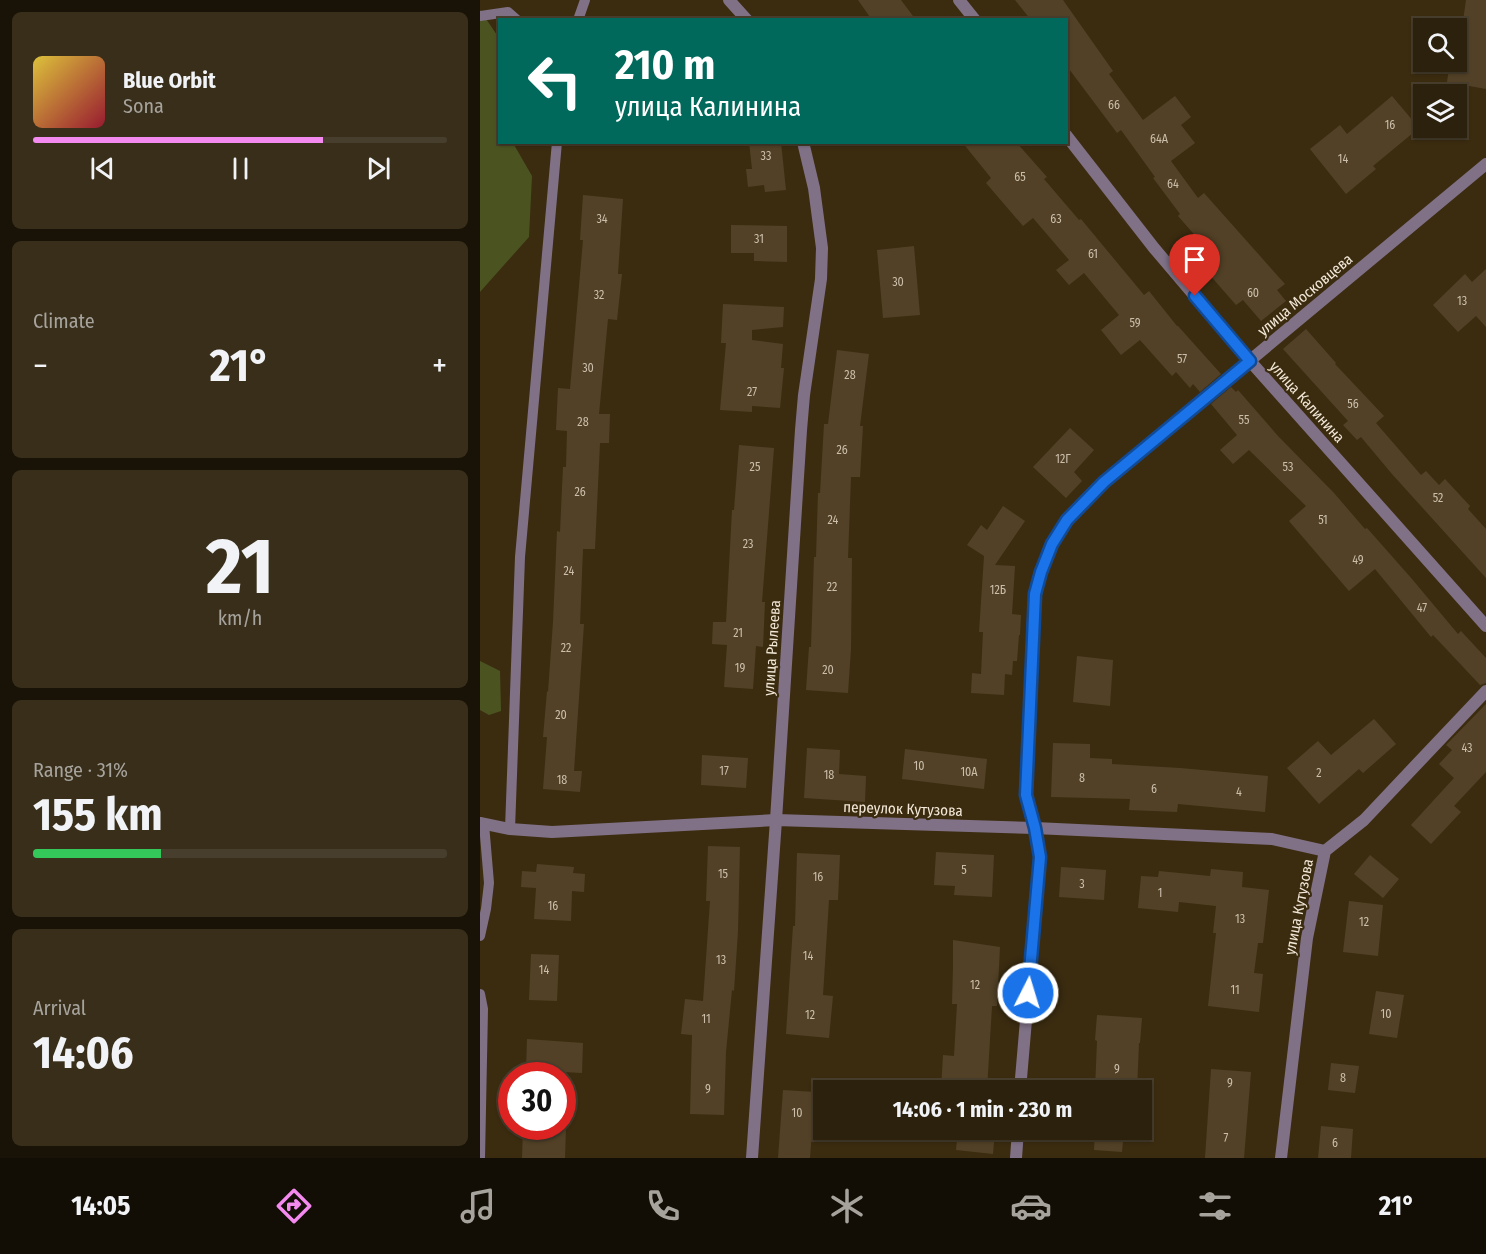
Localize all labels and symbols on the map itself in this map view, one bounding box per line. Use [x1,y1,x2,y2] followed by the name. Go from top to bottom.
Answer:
[1108,98,1120,112] house number: 66
[1385,118,1395,132] house number: 16
[1150,132,1169,146] house number: 64А
[761,149,771,163] house number: 33
[1338,152,1348,166] house number: 14
[1014,170,1026,184] house number: 65
[1167,177,1179,191] house number: 64
[596,212,608,226] house number: 34
[1050,212,1062,226] house number: 63
[754,232,764,246] house number: 31
[1169,234,1220,296] pin
[1088,247,1098,261] house number: 61
[1254,250,1356,340] street label: улица Московцева
[892,275,904,289] house number: 30
[1247,286,1259,300] house number: 60
[594,288,604,302] house number: 32
[1457,294,1467,308] house number: 13
[1129,316,1141,330] house number: 59
[1177,352,1187,366] house number: 57
[1266,358,1348,446] street label: улица Калинина
[582,361,594,375] house number: 30
[844,368,856,382] house number: 28
[747,385,757,399] house number: 27
[1347,397,1359,411] house number: 56
[1239,413,1250,427] house number: 55
[577,415,589,429] house number: 28
[836,443,848,457] house number: 26
[1055,452,1071,466] house number: 12Г
[750,460,761,474] house number: 25
[1283,460,1293,474] house number: 53
[574,485,586,499] house number: 26
[1433,491,1443,505] house number: 52
[828,513,839,527] house number: 24
[1318,513,1328,527] house number: 51
[743,537,753,551] house number: 23
[1352,553,1364,567] house number: 49
[564,564,575,578] house number: 24
[827,580,837,594] house number: 22
[990,583,1006,597] house number: 12Б
[760,600,784,696] street label: улица Рылеева
[1417,601,1427,615] house number: 47
[733,626,743,640] house number: 21
[561,641,571,655] house number: 22
[735,661,745,675] house number: 19
[822,663,834,677] house number: 20
[555,708,567,722] house number: 20
[1461,741,1473,755] house number: 43
[914,759,924,773] house number: 10
[719,764,729,778] house number: 17
[960,765,978,779] house number: 10А
[1316,766,1322,780] house number: 2
[824,768,834,782] house number: 18
[1079,771,1085,785] house number: 8
[557,773,567,787] house number: 18
[1151,782,1157,796] house number: 6
[1236,785,1242,799] house number: 4
[843,798,963,820] street label: переулок Кутузова
[1281,857,1317,957] street label: улица Кутузова
[961,863,967,877] house number: 5
[718,867,729,881] house number: 15
[813,870,823,884] house number: 16
[1079,877,1085,891] house number: 3
[1158,886,1162,900] house number: 1
[548,899,558,913] house number: 16
[1235,912,1245,926] house number: 13
[1359,915,1369,929] house number: 12
[803,949,813,963] house number: 14
[716,953,726,967] house number: 13
[996,961,1060,1025] position arrow
[539,963,549,977] house number: 14
[970,978,980,992] house number: 12
[1230,983,1240,997] house number: 11
[1381,1007,1391,1021] house number: 10
[805,1008,815,1022] house number: 12
[701,1012,711,1026] house number: 11
[498,1062,576,1140] speed limit sign: 30
[1114,1062,1120,1076] house number: 9
[1340,1071,1346,1085] house number: 8
[1227,1076,1233,1090] house number: 9
[705,1082,711,1096] house number: 9
[792,1106,802,1120] house number: 10
[1224,1131,1229,1145] house number: 7
[1332,1136,1338,1150] house number: 6

